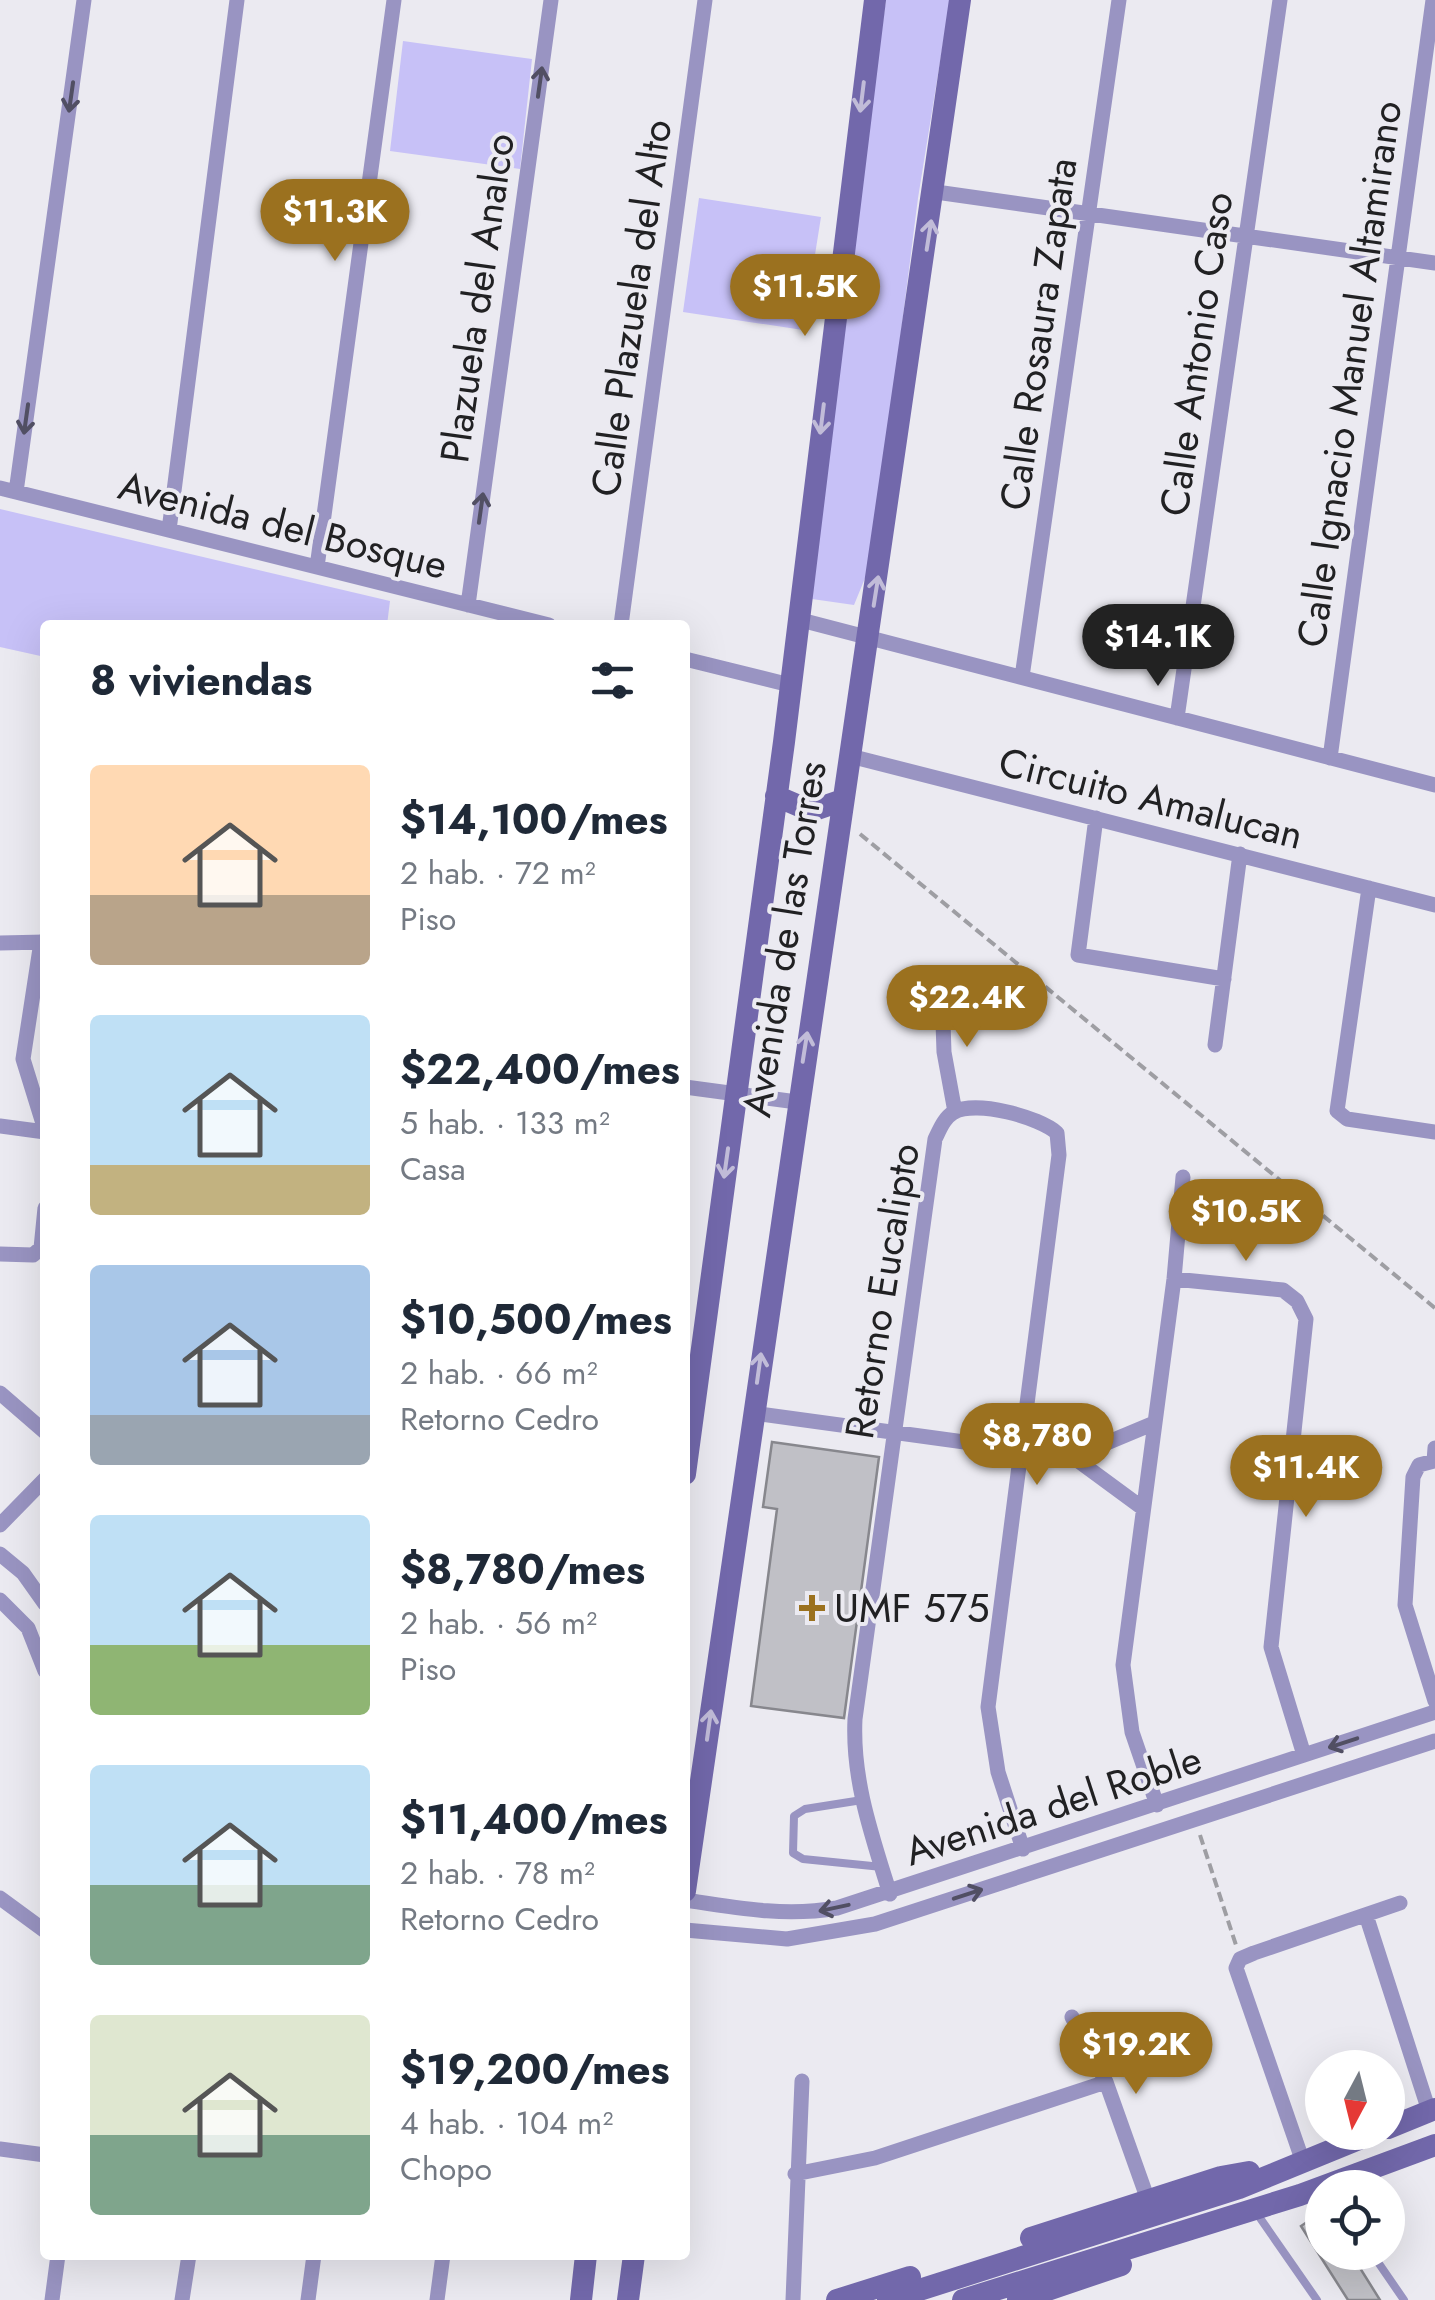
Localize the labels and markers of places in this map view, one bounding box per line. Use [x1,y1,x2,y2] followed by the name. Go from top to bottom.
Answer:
[254,179,416,264] pin: $11.3K
[724,254,886,339] pin: $11.5K
[1077,604,1239,689] pin: $14.1K
[886,965,1048,1050] pin: $22.4K
[1165,1179,1327,1264] pin: $10.5K
[956,1403,1118,1488] pin: $8,780
[1225,1435,1387,1520] pin: $11.4K
[834,1579,990,1637] place label: UMF 575
[799,1595,825,1621] marker: UMF 575
[1055,2012,1217,2097] pin: $19.2K

